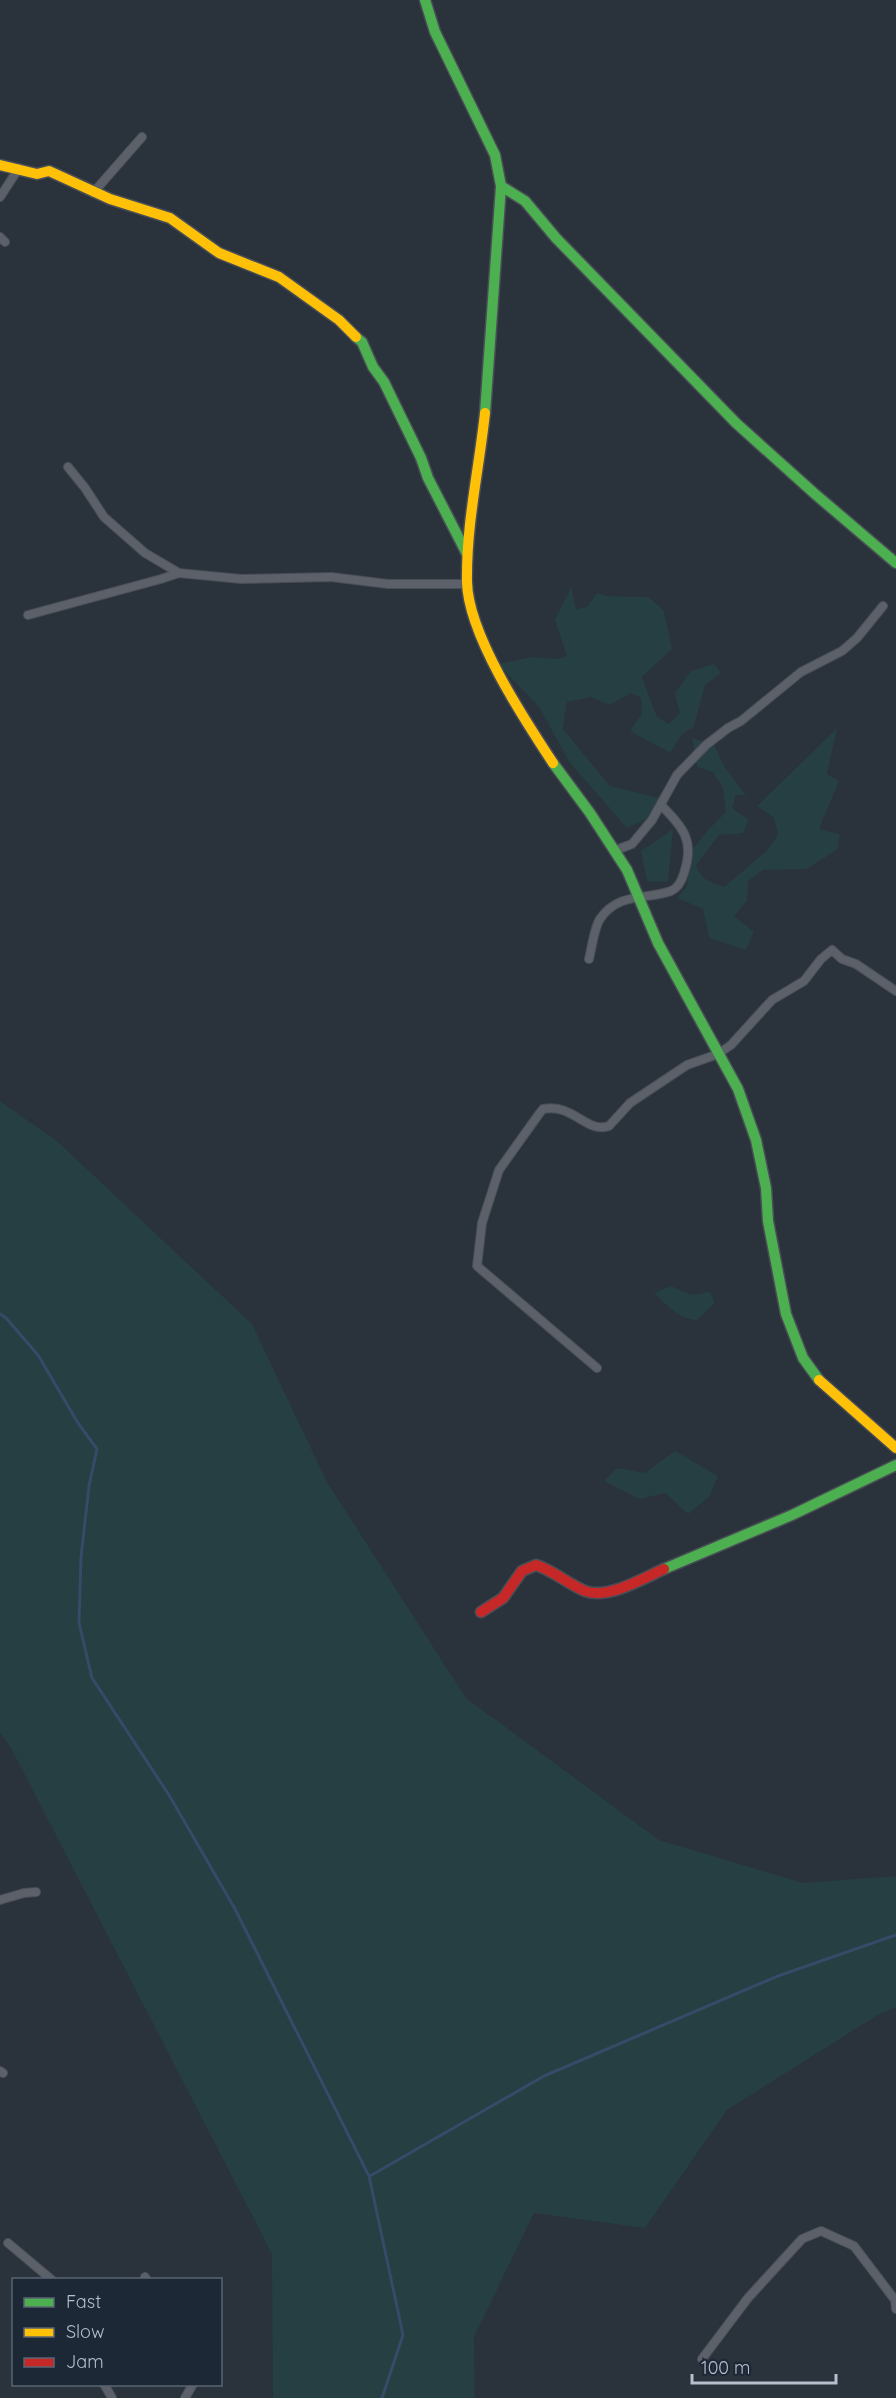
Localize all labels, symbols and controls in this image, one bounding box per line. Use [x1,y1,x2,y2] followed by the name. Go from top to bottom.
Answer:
[12,2278,222,2386] legend
[66,2290,101,2313] text: Fast
[66,2320,104,2343] text: Slow
[692,2347,836,2385] scale bar
[66,2350,104,2373] text: Jam
[701,2356,750,2379] text: 100 m

